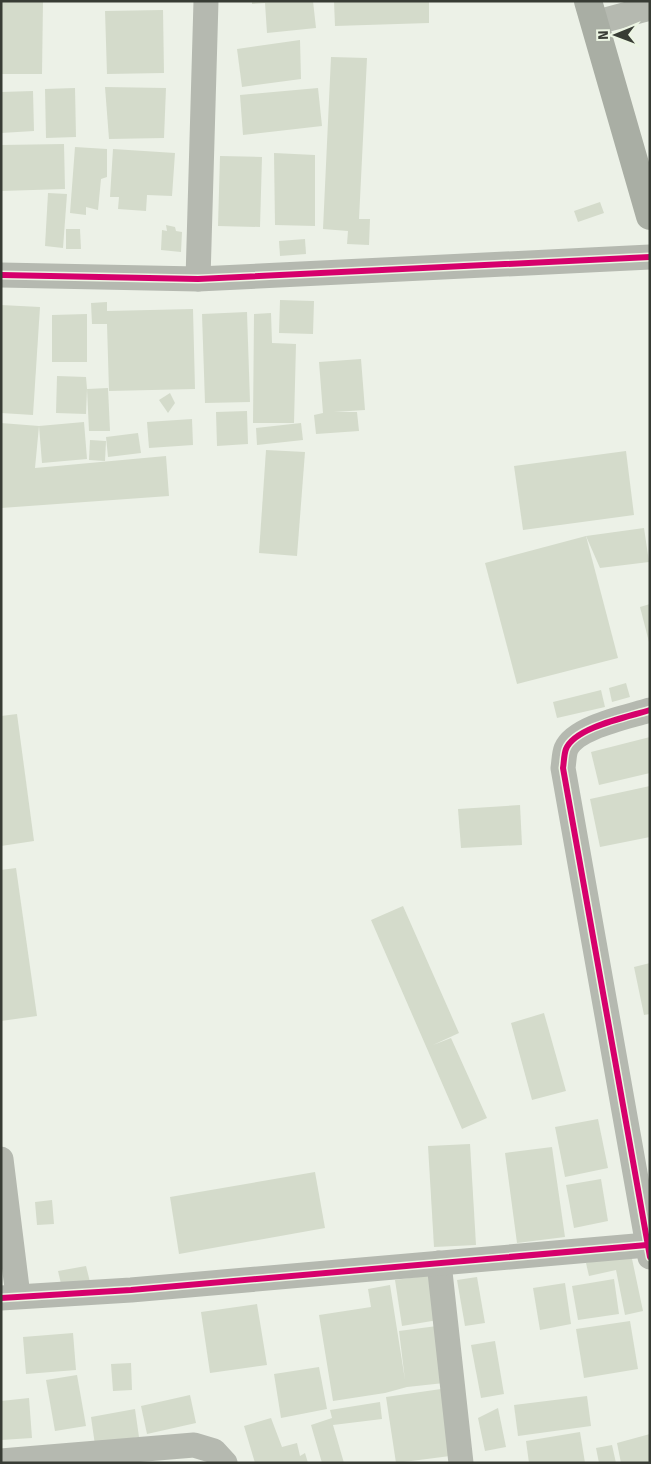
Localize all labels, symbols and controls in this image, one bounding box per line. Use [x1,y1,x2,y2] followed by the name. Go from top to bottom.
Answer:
[591,10,641,60] north arrow
[595,30,612,40] text: N

